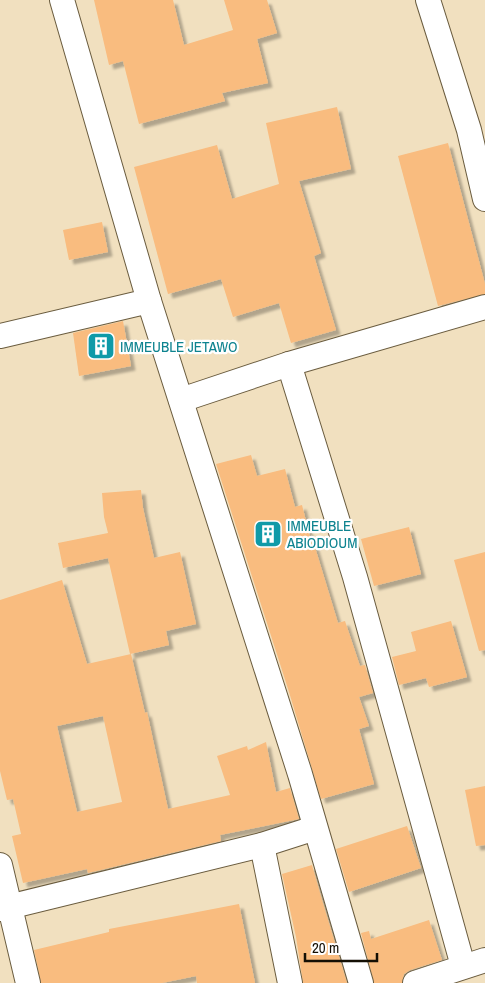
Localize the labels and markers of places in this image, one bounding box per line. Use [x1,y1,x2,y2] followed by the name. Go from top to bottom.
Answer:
[86,331,116,361] building icon: IMMEUBLE JETAWO
[120,336,238,357] place label: IMMEUBLE JETAWO
[286,515,357,553] place label: IMMEUBLE ABIODIOUM
[253,519,283,549] building icon: IMMEUBLE ABIODIOUM

